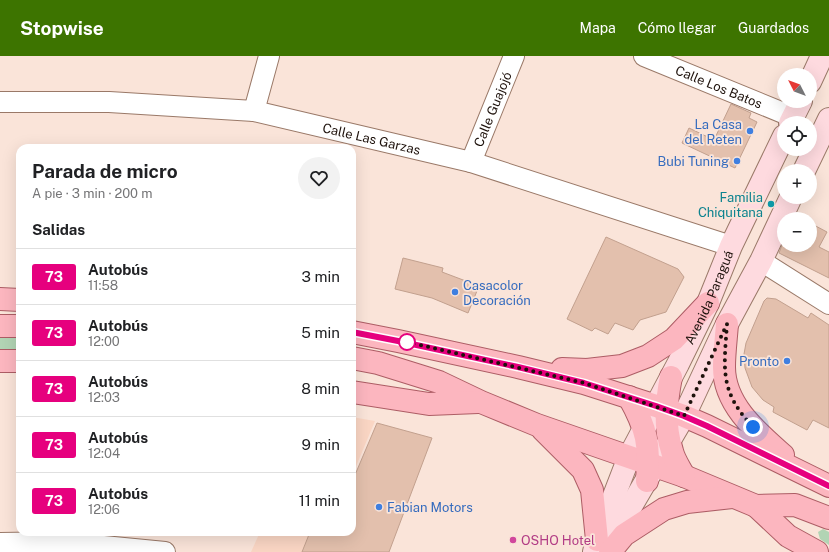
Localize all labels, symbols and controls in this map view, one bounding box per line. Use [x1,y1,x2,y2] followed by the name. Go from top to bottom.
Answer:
[20,17,104,39] text: Stopwise
[580,20,616,36] text: Mapa
[638,20,716,36] text: Cómo llegar
[738,20,809,36] text: Guardados
[673,62,765,111] street label: Calle Los Batos
[777,68,817,108] north arrow
[777,68,817,252] map controls
[470,69,514,149] street label: Calle Guajojó
[777,116,817,156] button: locate
[684,117,742,147] place label: La Casa del Reten
[321,120,422,157] street label: Calle Las Garzas
[745,126,755,136] marker: La Casa del Reten
[658,154,729,169] place label: Bubi Tuning
[732,156,742,166] marker: Bubi Tuning
[298,157,340,199] button: heart
[32,160,178,182] text: Parada de micro
[777,164,817,204] button: +
[32,186,152,201] text: A pie · 3 min · 200 m
[698,190,763,220] place label: Familia Chiquitana
[766,199,776,209] marker: Familia Chiquitana
[777,212,817,252] button: −
[32,221,85,238] text: Salidas
[681,248,736,347] street label: Avenida Paraguá
[88,261,148,278] text: Autobús
[301,268,340,285] text: 3 min
[45,269,63,285] text: 73
[88,278,118,293] text: 11:58
[463,278,531,308] place label: Casacolor Decoración
[450,287,460,297] marker: Casacolor Decoración
[88,317,148,334] text: Autobús
[301,324,340,341] text: 5 min
[45,325,63,341] text: 73
[398,333,416,351] unlabelled marker
[88,334,120,349] text: 12:00
[739,354,779,369] place label: Pronto
[782,356,792,366] marker: Pronto
[88,373,148,390] text: Autobús
[301,380,340,397] text: 8 min
[45,381,63,397] text: 73
[88,390,120,405] text: 12:03
[743,417,763,437] your location
[88,429,148,446] text: Autobús
[302,436,340,453] text: 9 min
[45,437,63,453] text: 73
[88,446,120,461] text: 12:04
[88,485,148,502] text: Autobús
[299,492,340,509] text: 11 min
[45,493,63,509] text: 73
[387,500,473,515] place label: Fabian Motors
[88,502,120,517] text: 12:06
[374,502,384,512] marker: Fabian Motors
[521,533,595,548] place label: OSHO Hotel
[508,535,518,545] marker: OSHO Hotel

